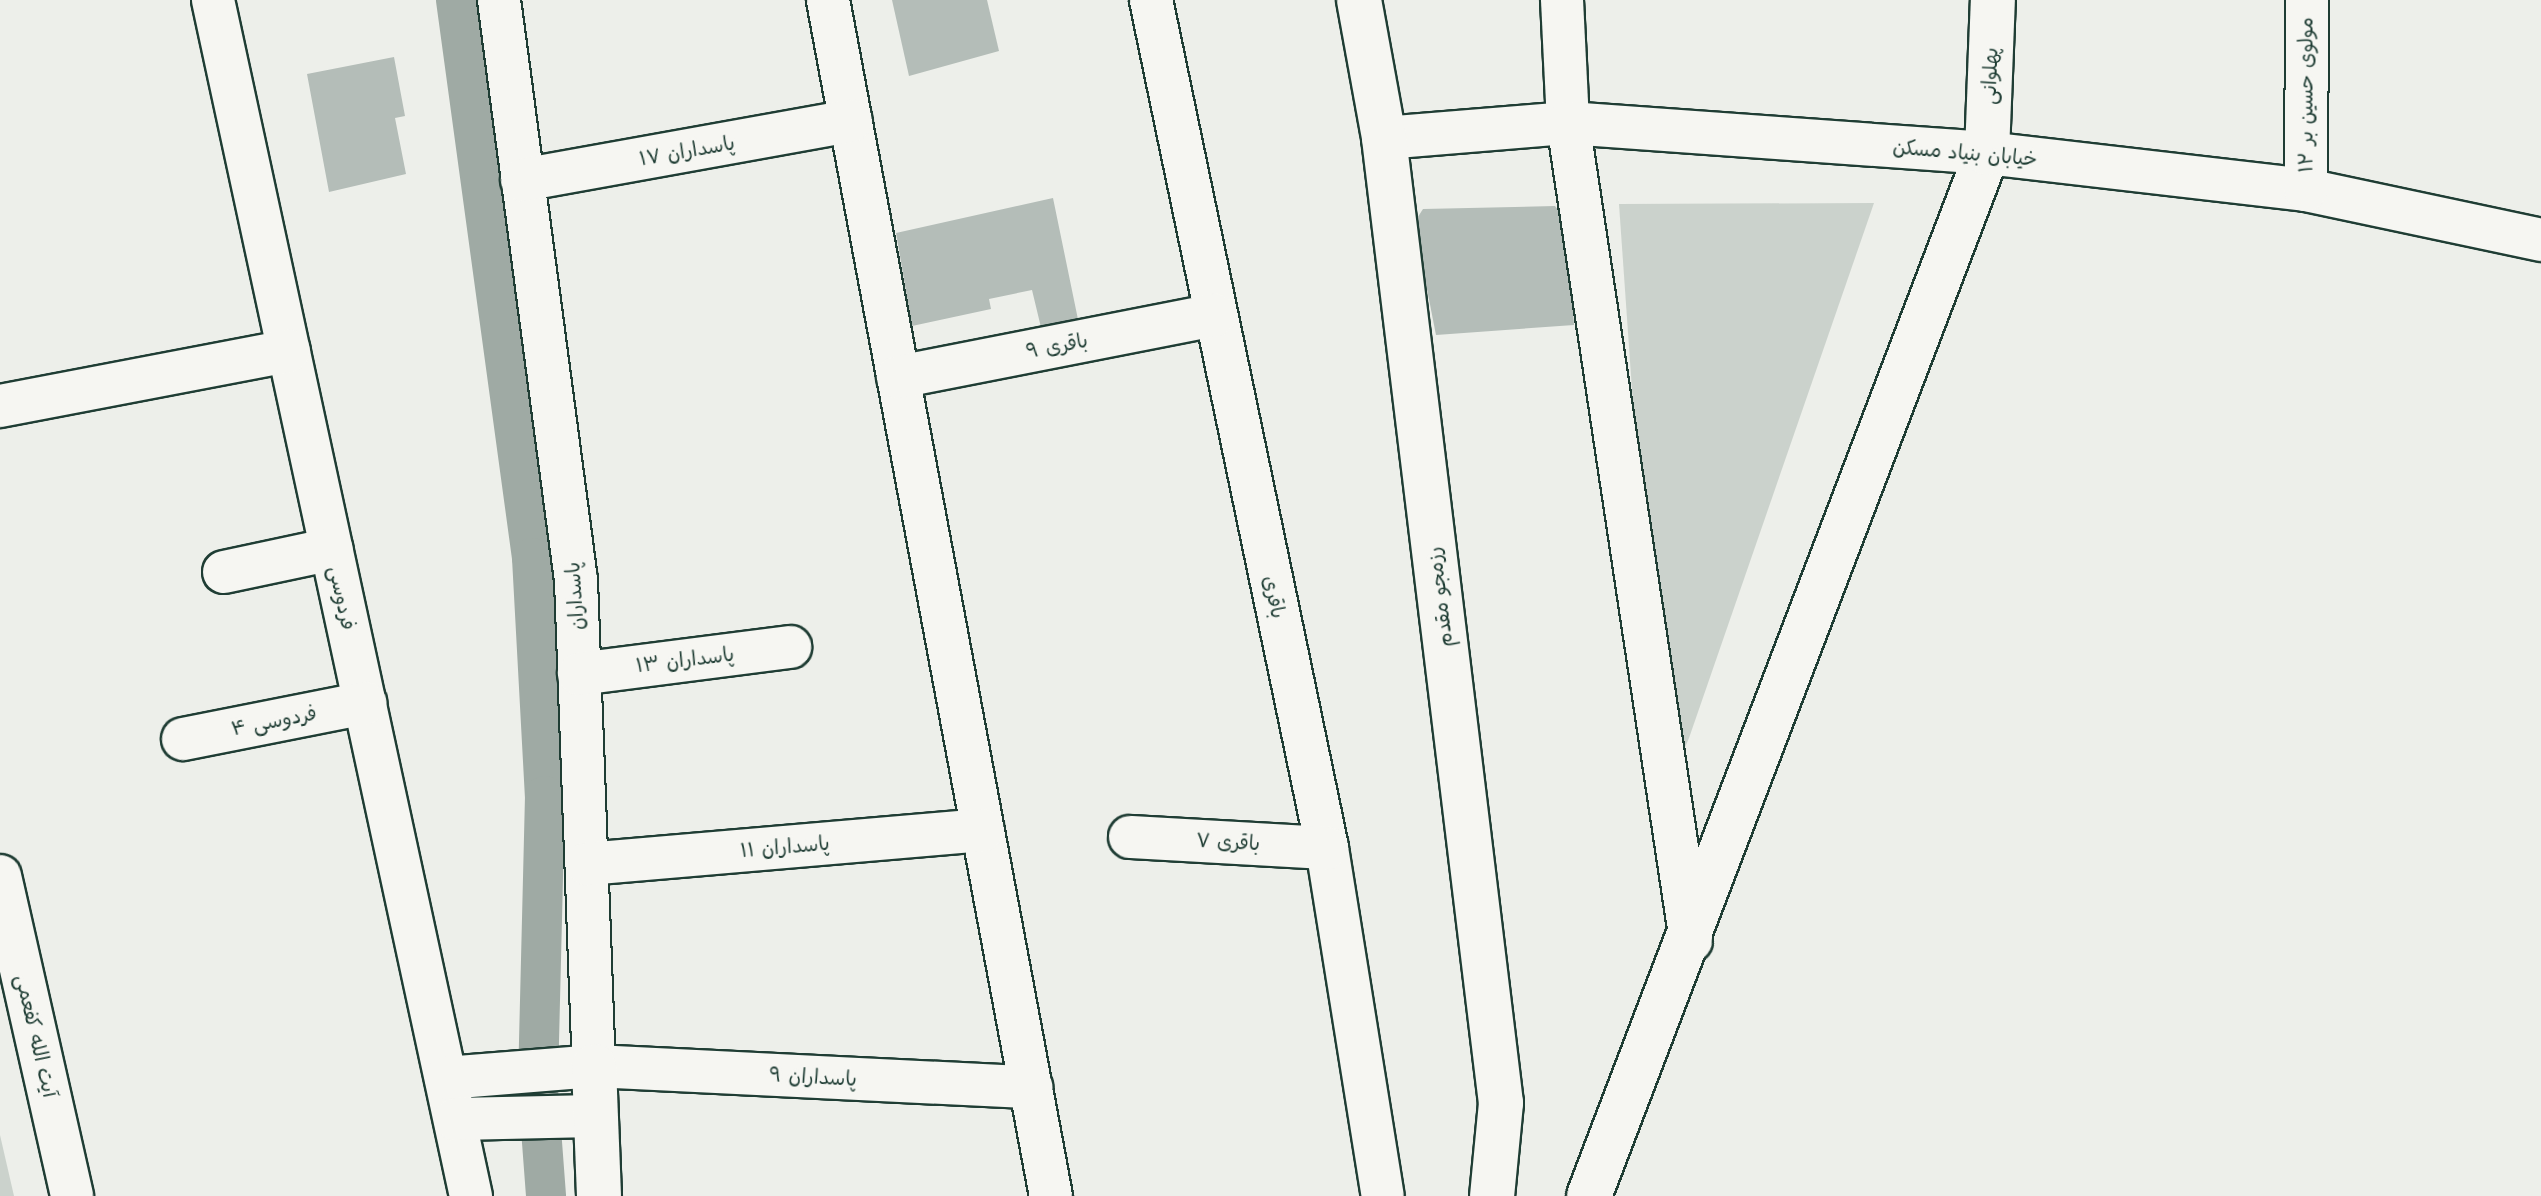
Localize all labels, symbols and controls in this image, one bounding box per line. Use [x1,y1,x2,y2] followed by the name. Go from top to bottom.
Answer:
[2294,17,2318,173] street label: مولوی حسین بر ۱۲
[1977,47,2003,105] street label: پهلوانی
[637,131,737,171] street label: پاسداران ۱۷
[1892,135,2038,171] street label: خیابان بنیاد مسکن
[1024,328,1090,364] street label: باقری ۹
[1422,545,1458,649] street label: رزمجو مقدم
[561,561,589,631] street label: پاسداران
[324,564,360,632] street label: فردوسی
[1258,573,1290,621] street label: باقری
[635,642,735,678] street label: پاسداران ۱۳
[229,701,319,741] street label: فردوسی ۴
[1195,828,1261,856] street label: باقری ۷
[739,831,831,863] street label: پاسداران ۱۱
[10,972,62,1100] street label: آیت الله کفعمی
[769,1063,857,1091] street label: پاسداران ۹

